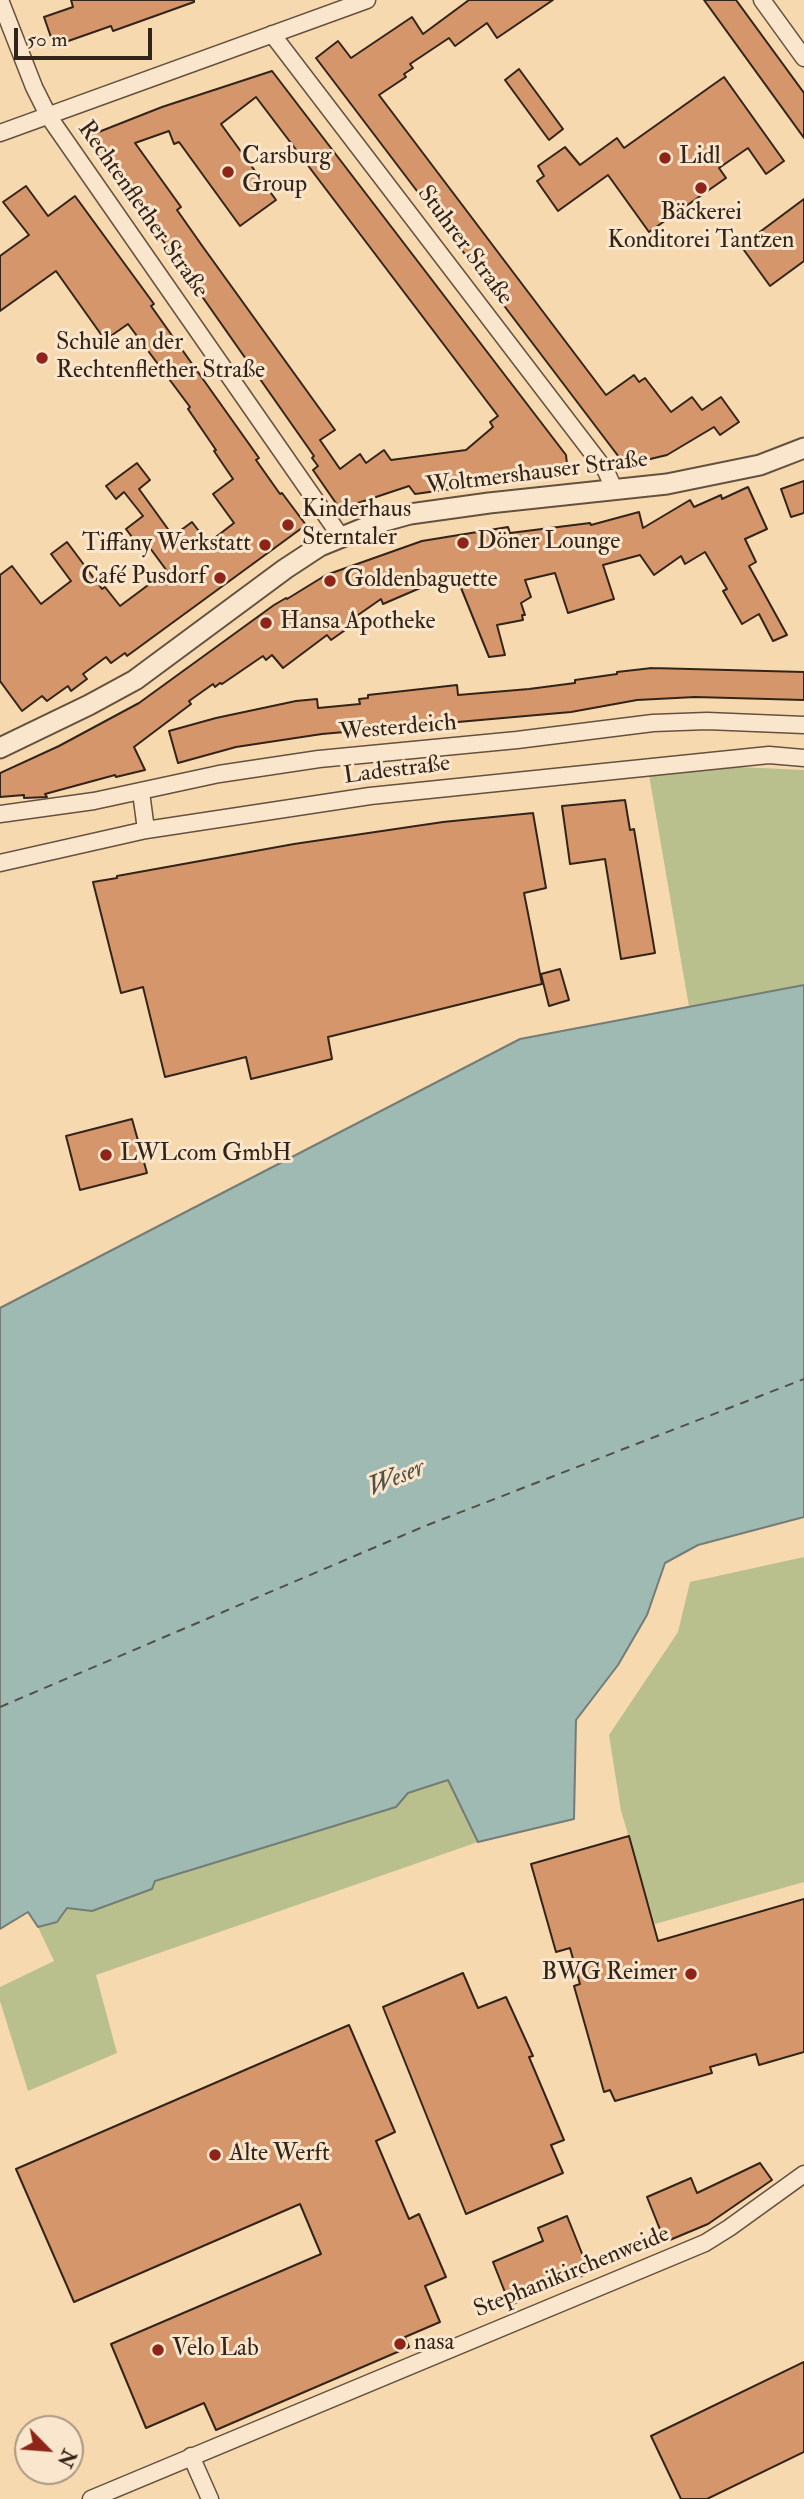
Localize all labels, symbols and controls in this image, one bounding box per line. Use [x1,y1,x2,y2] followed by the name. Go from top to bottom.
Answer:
[18,14,156,58] scale bar
[27,26,68,53] text: 50 m
[70,116,214,304] street label: Rechtenflether Straße
[242,144,331,200] place label: Carsburg Group
[679,144,721,172] place label: Lidl
[657,150,673,166] marker: Lidl
[220,164,236,180] marker: Carsburg Group
[693,180,709,196] marker: Bäckerei Konditorei Tantzen
[410,181,518,311] street label: Stuhrer Straße
[608,200,794,256] place label: Bäckerei Konditorei Tantzen
[56,330,265,386] place label: Schule an der Rechtenflether Straße
[34,350,50,366] marker: Schule an der Rechtenflether Straße
[424,446,650,502] street label: Woltmershauser Straße
[302,497,411,553] place label: Kinderhaus Sterntaler
[280,517,296,533] marker: Kinderhaus Sterntaler
[477,529,620,557] place label: Döner Lounge
[82,531,251,559] place label: Tiffany Werkstatt
[455,535,471,551] marker: Döner Lounge
[257,537,273,553] marker: Tiffany Werkstatt
[81,564,206,592] place label: Café Pusdorf
[344,567,497,595] place label: Goldenbaguette
[212,570,228,586] marker: Café Pusdorf
[322,573,338,589] marker: Goldenbaguette
[280,609,436,637] place label: Hansa Apotheke
[258,615,274,631] marker: Hansa Apotheke
[338,710,458,748] street label: Westerdeich
[342,750,452,792] street label: Ladestraße
[120,1141,292,1169] place label: LWLcom GmbH
[98,1147,114,1163] marker: LWLcom GmbH
[364,1454,430,1504] water label: Weser
[542,1960,677,1988] place label: BWG Reimer
[683,1966,699,1982] marker: BWG Reimer
[229,2141,330,2169] place label: Alte Werft
[207,2147,223,2163] marker: Alte Werft
[470,2221,674,2325] street label: Stephanikirchenweide
[414,2330,454,2358] place label: nasa
[172,2336,259,2364] place label: Velo Lab
[392,2336,408,2352] marker: nasa
[150,2342,166,2358] marker: Velo Lab
[14,2415,84,2485] north arrow
[52,2445,81,2471] text: N

